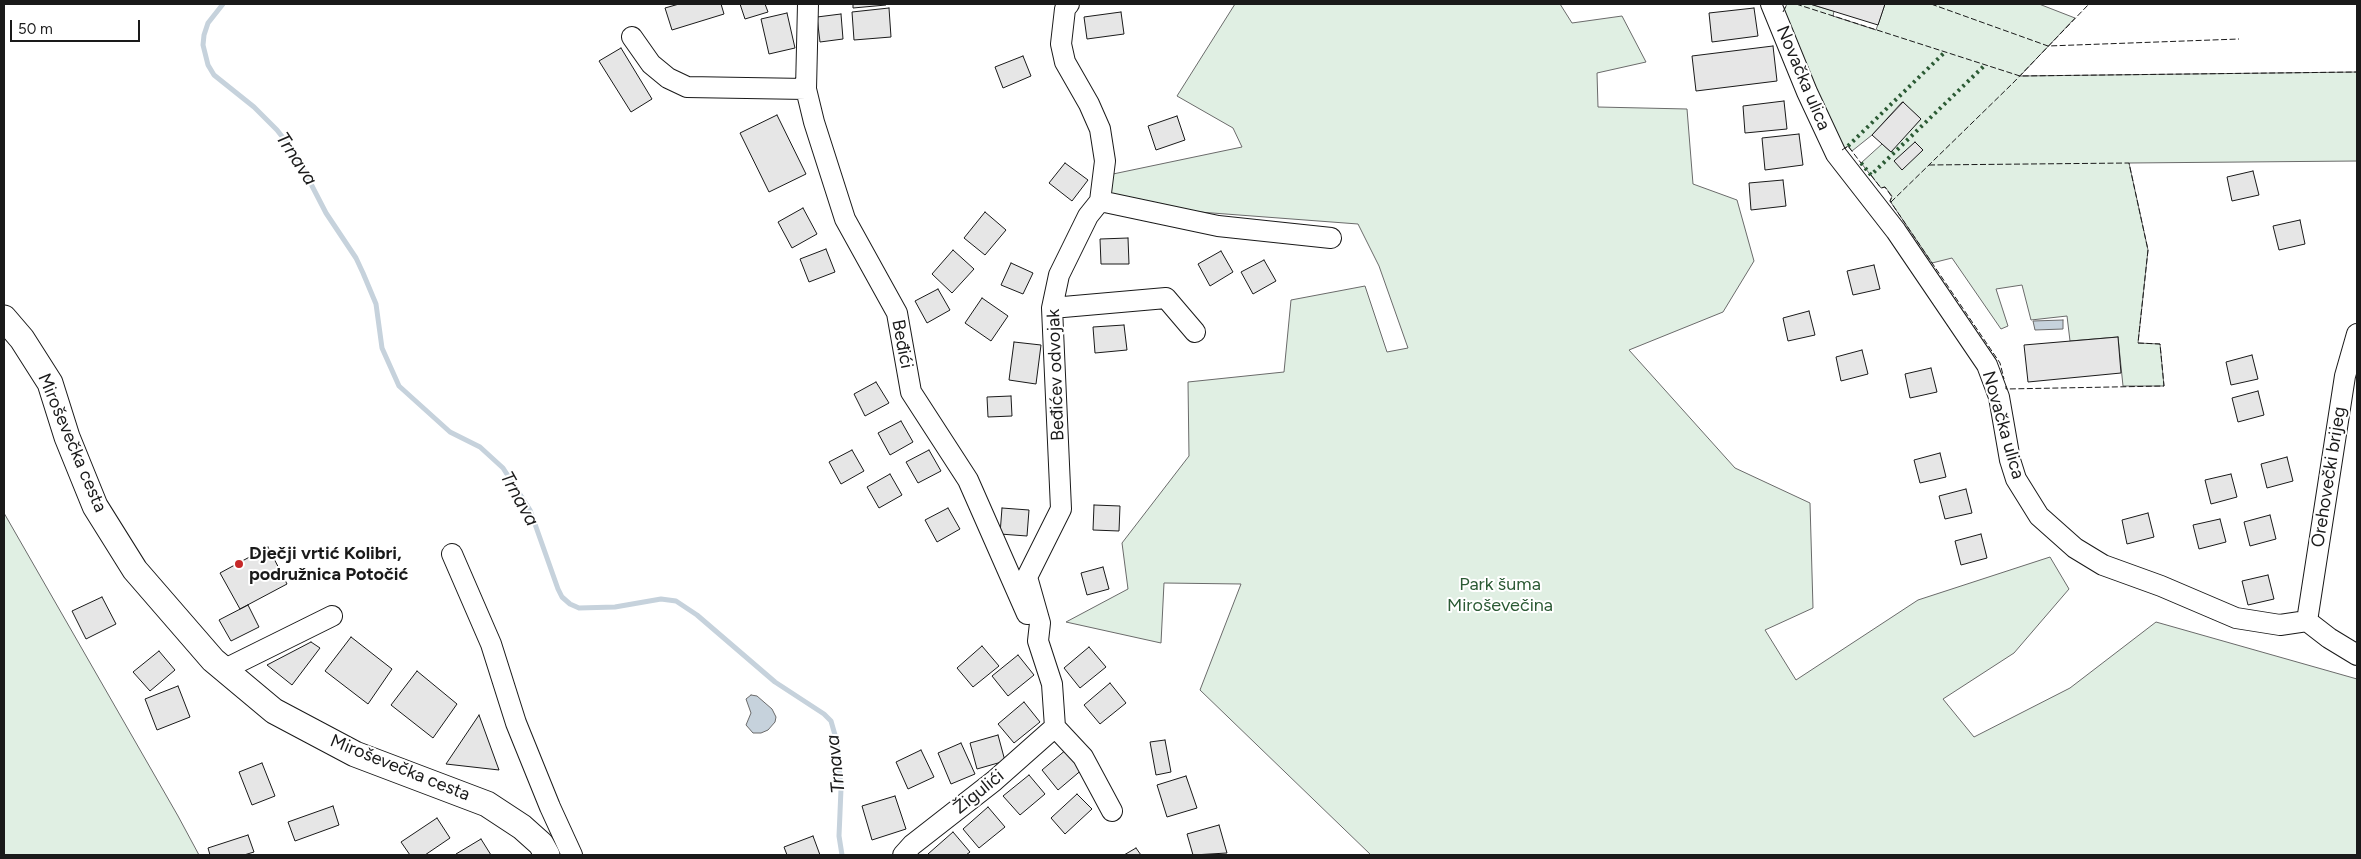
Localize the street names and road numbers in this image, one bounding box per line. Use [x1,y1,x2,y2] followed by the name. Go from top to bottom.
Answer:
[1771,22,1835,134] street label: Novačka ulica
[1043,309,1069,441] street label: Beđićev odvojak
[887,318,917,370] street label: Beđići
[1977,368,2029,482] street label: Novačka ulica
[33,370,111,516] street label: Miroševečka cesta
[2307,405,2351,549] street label: Orehovečki brijeg
[327,730,473,806] street label: Miroševečka cesta
[950,765,1008,819] street label: Žigulići

